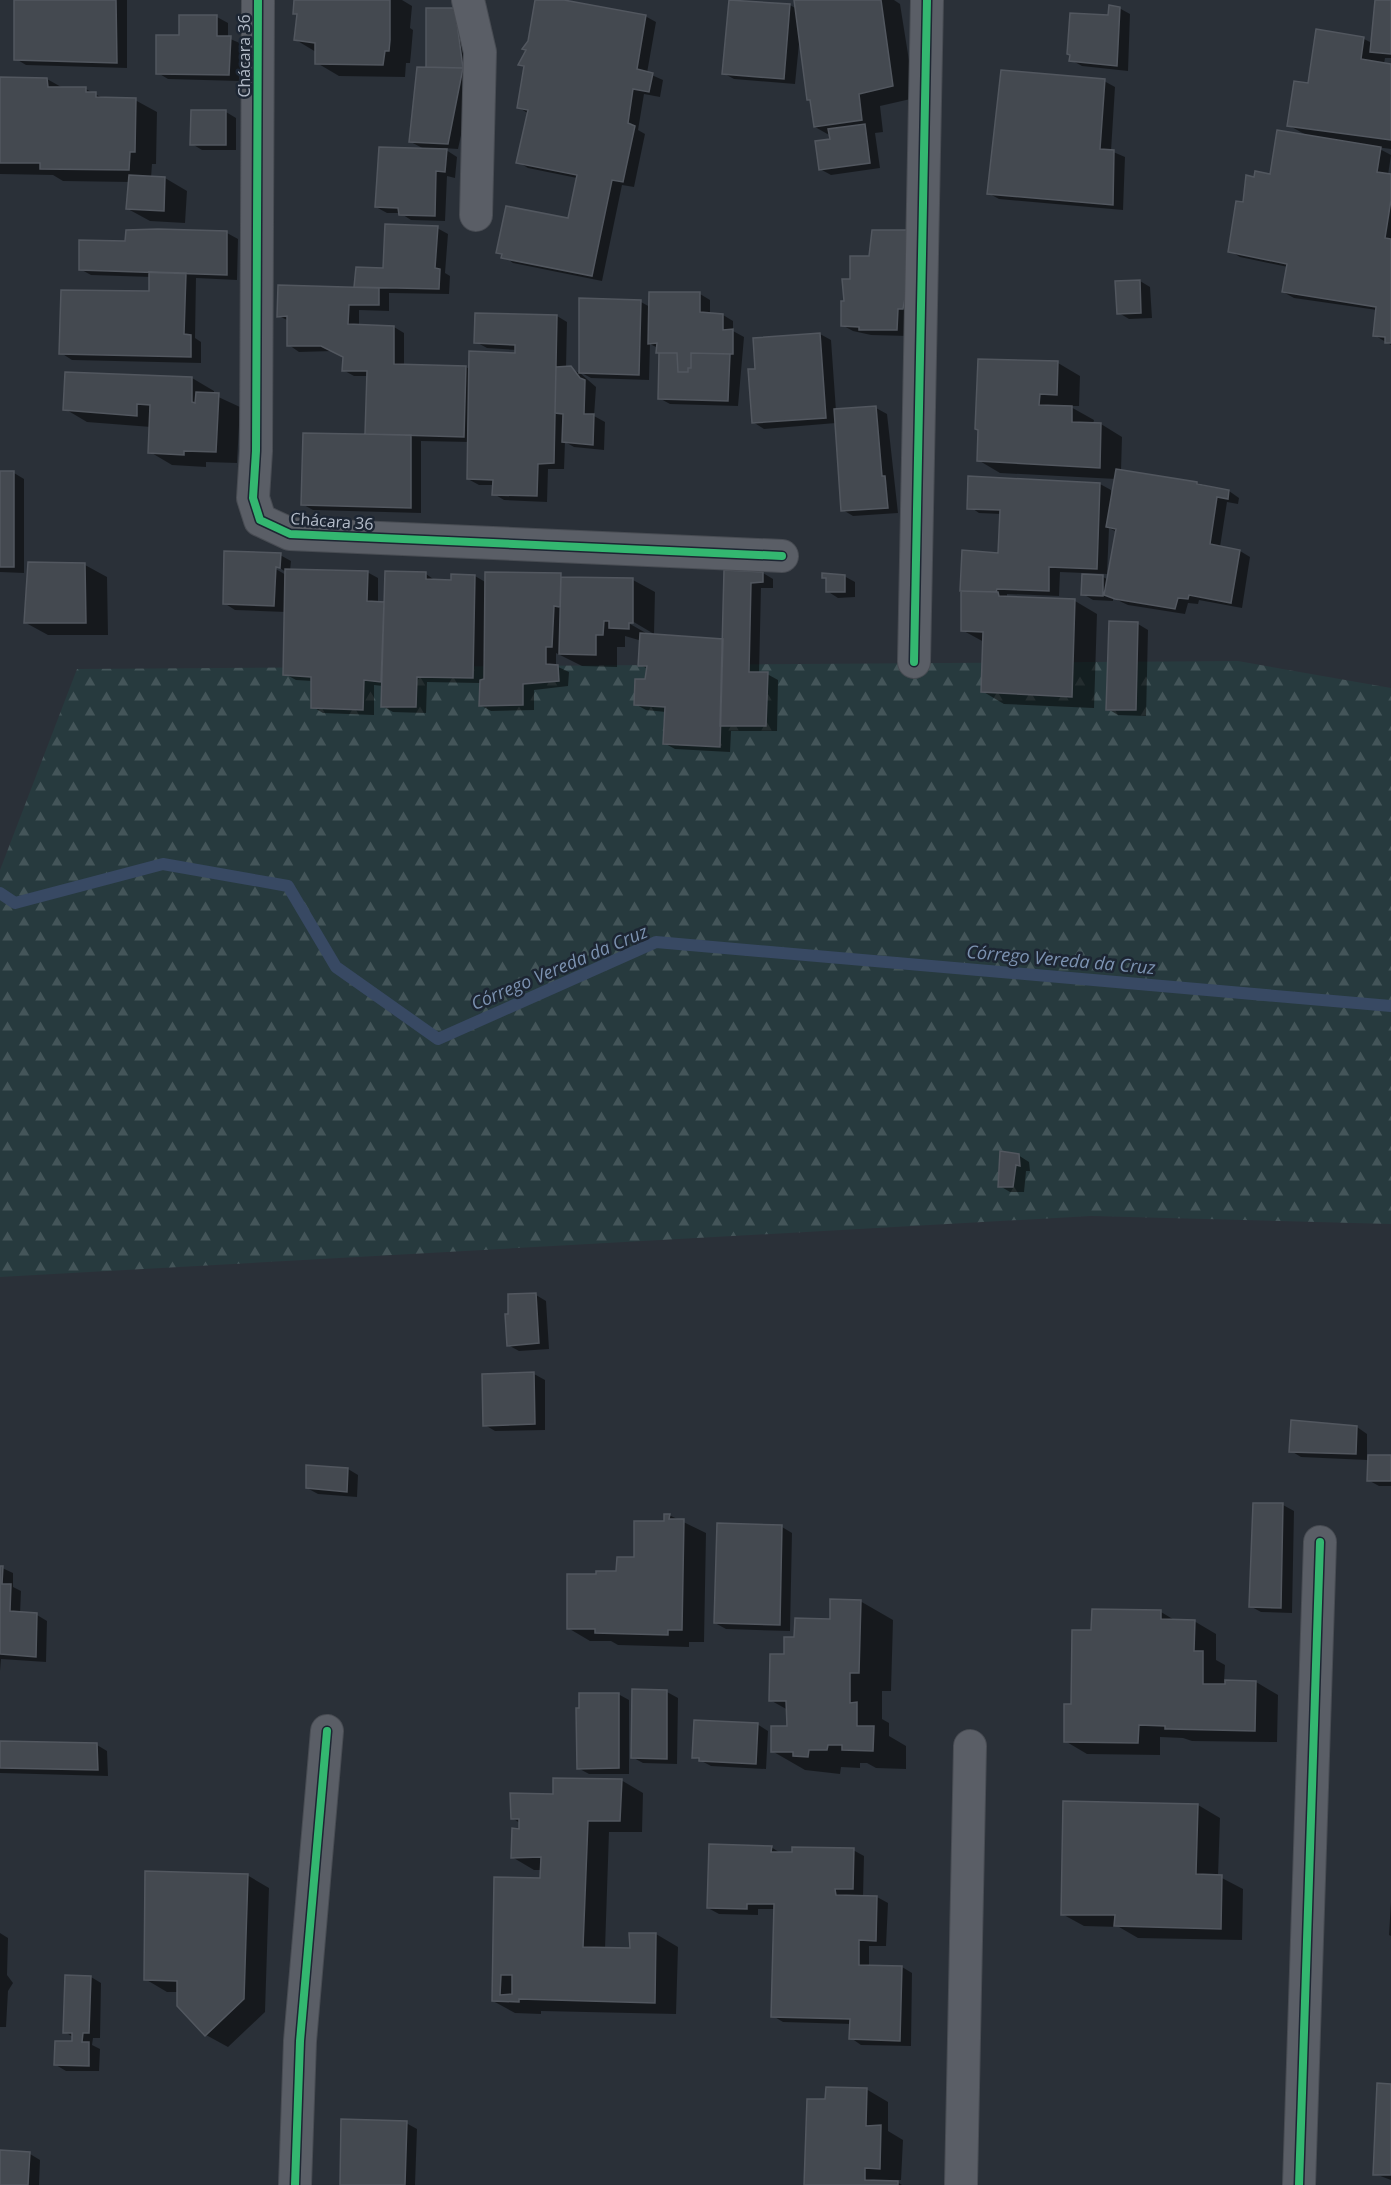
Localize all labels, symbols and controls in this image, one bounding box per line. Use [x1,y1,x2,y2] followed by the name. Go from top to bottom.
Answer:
[233,14,255,98] street label: Chácara 36
[290,507,374,535] street label: Chácara 36
[467,919,651,1015] water label: Córrego Vereda da Cruz
[966,939,1156,979] water label: Córrego Vereda da Cruz

